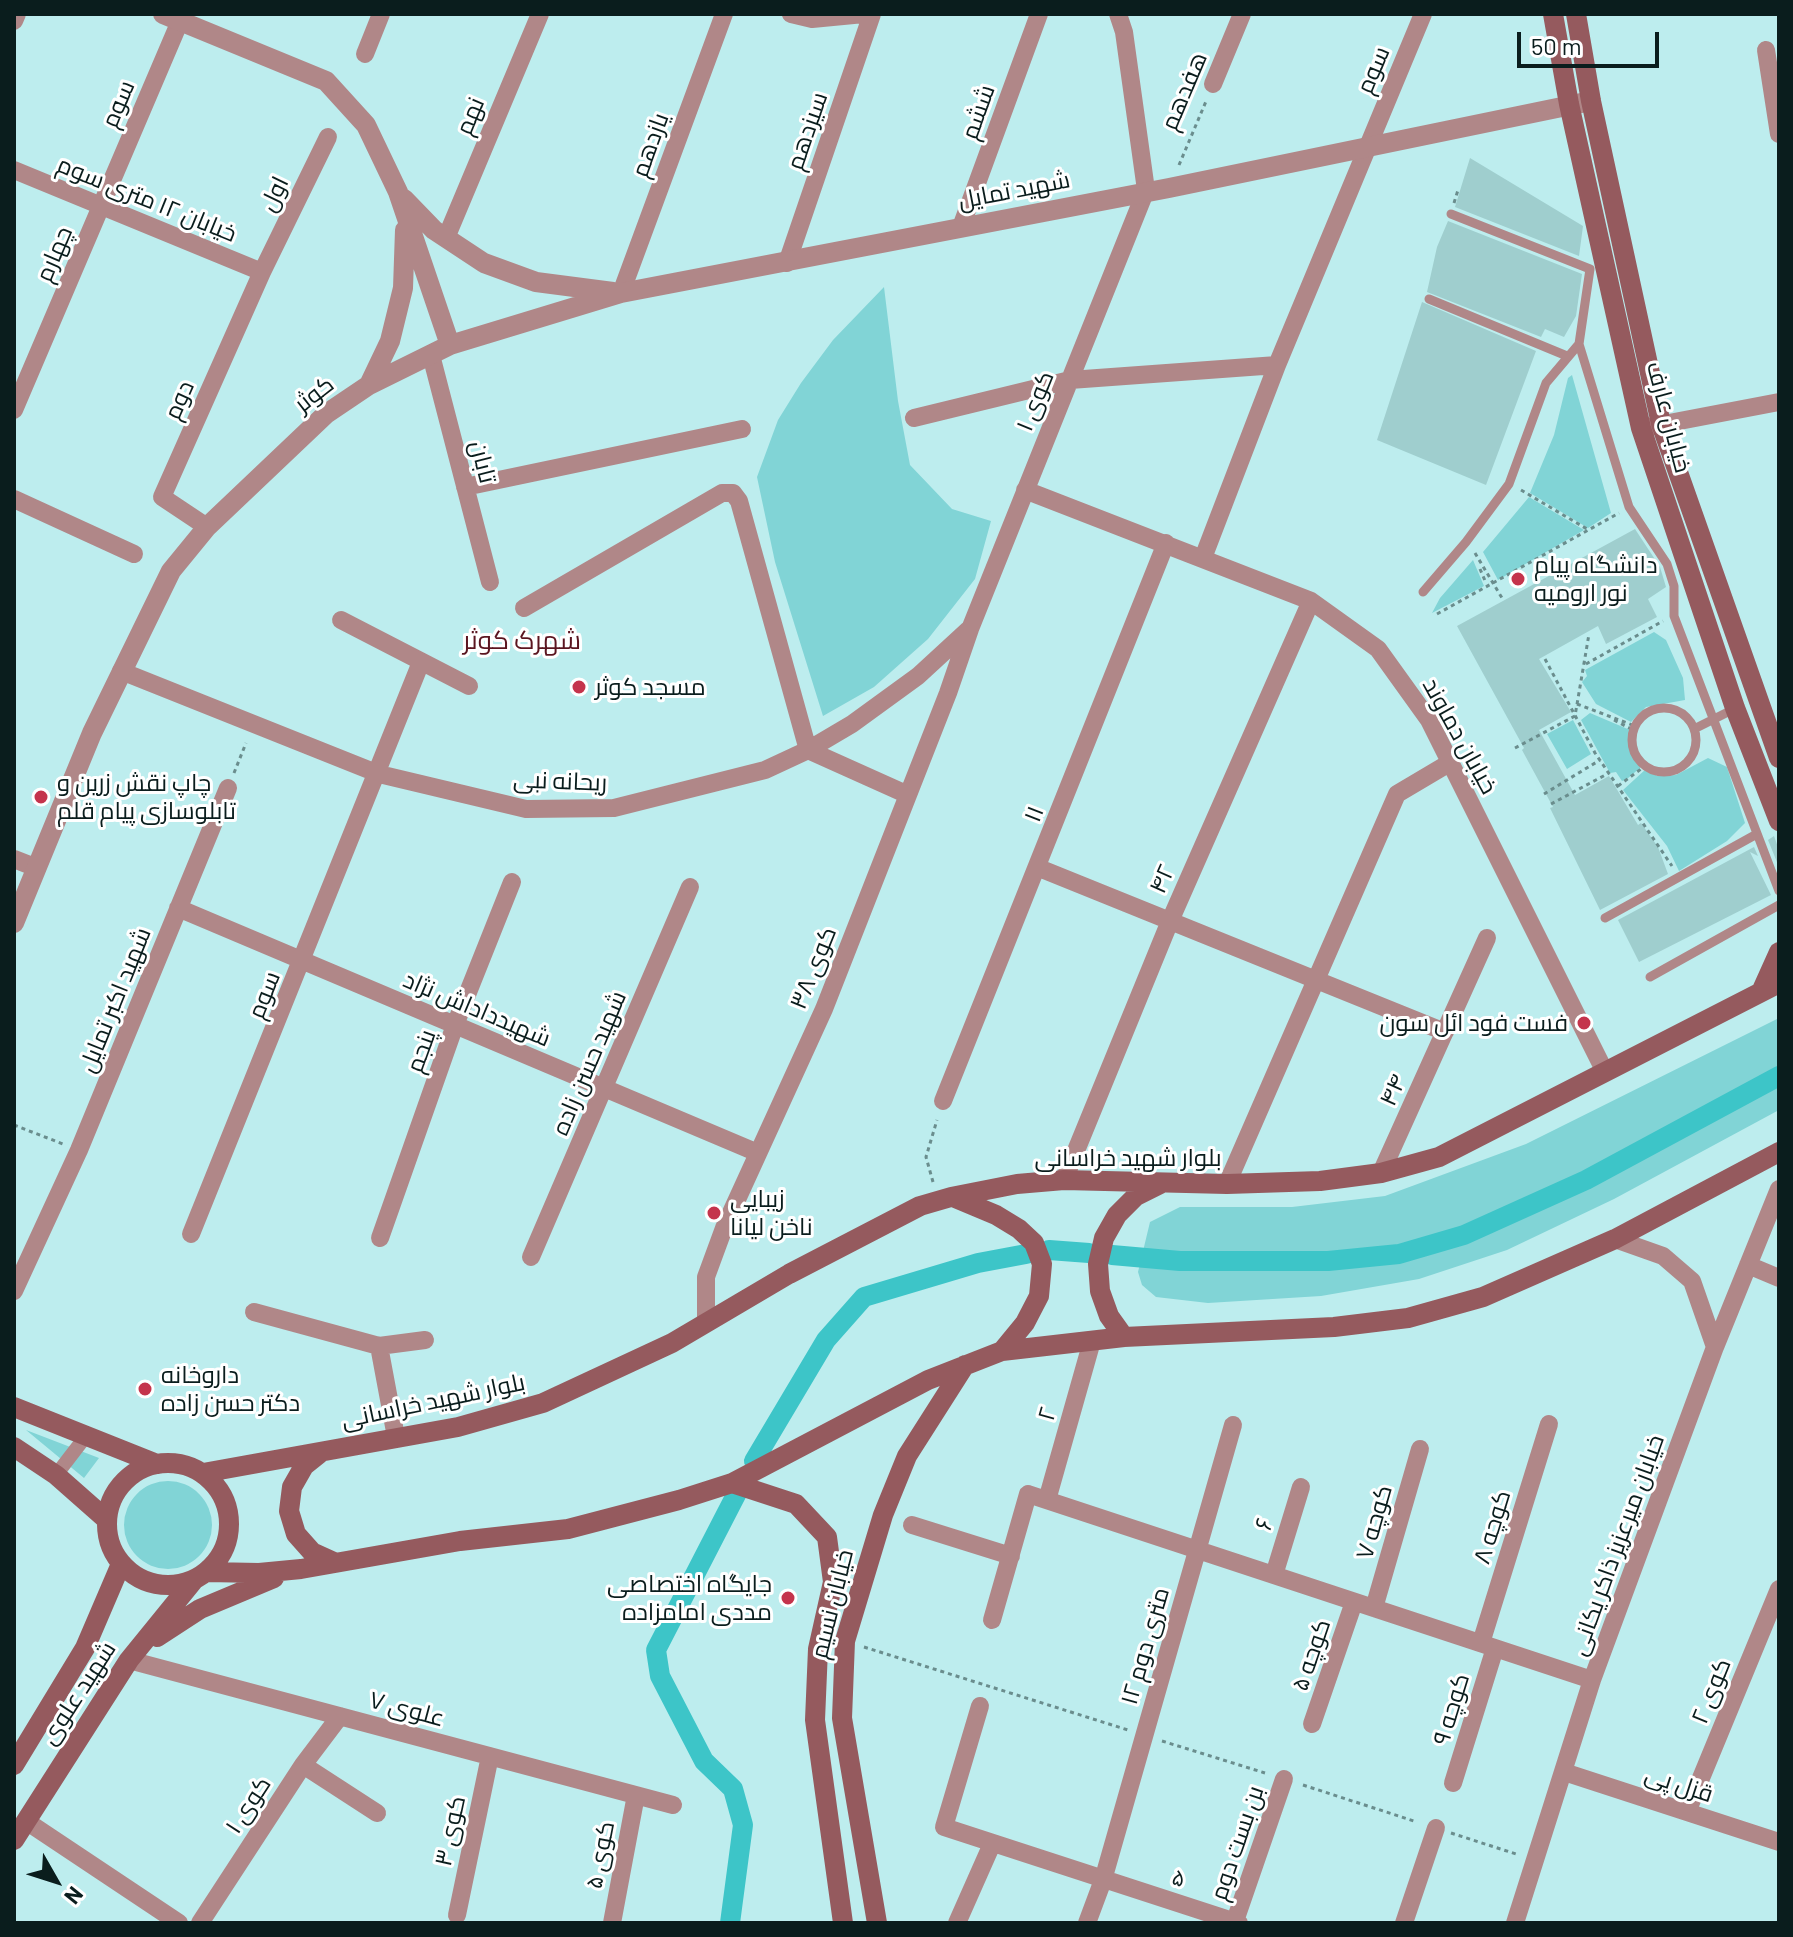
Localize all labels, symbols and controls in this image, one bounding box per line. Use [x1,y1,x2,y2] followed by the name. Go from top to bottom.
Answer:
[1521,16,1663,66] scale bar
[1531,31,1582,60] text: 50 m
[1350,42,1396,98] street label: سوم
[1155,48,1213,134] street label: هفدهم
[95,76,141,132] street label: سوم
[955,81,1001,143] street label: ششم
[780,88,834,174] street label: سیزدهم
[449,93,491,139] street label: نهم
[625,109,675,181] street label: یازدهم
[53,150,241,248] street label: خیابان ۱۲ متری سوم
[956,165,1072,215] street label: شهید تمایل
[253,172,295,216] street label: اول
[29,222,79,286] street label: چهارم
[1640,358,1698,476] street label: خیابان عارف
[1010,367,1060,435] street label: کوی ۱
[288,370,340,418] street label: کوثر
[158,376,200,424] street label: دوم
[464,438,502,486] street label: تابان
[1534,551,1658,607] place label: دانشگاه پیام نور ارومیه
[1509,570,1527,588] marker: دانشگاه پیام نور ارومیه
[463,624,581,656] district label: شهرک کوثر
[595,673,706,701] place label: مسجد کوثر
[1416,673,1504,799] street label: خیابان دماوند
[570,678,588,696] marker: مسجد کوثر
[513,765,607,797] street label: ریحانه نبی
[57,769,236,825] place label: چاپ نقش زرین و تابلوسازی پیام قلم
[32,788,50,806] marker: چاپ نقش زرین و تابلوسازی پیام قلم
[1018,802,1050,826] street label: ۱۱
[1143,860,1181,898] street label: ۴۲
[73,923,157,1077] street label: شهید اکبر تمایل
[783,923,843,1013] street label: کوی ۳۸
[399,965,555,1053] street label: شهیدداداش نژاد
[242,967,286,1023] street label: سوم
[546,987,632,1139] street label: شهید حسن زاده
[1379,1009,1568,1037] place label: فست فود ائل سون
[1575,1014,1593,1032] marker: فست فود ائل سون
[400,1026,442,1076] street label: پنجم
[1373,1070,1413,1110] street label: ۴۴
[1034,1144,1222,1172] street label: بلوار شهید خراسانی
[730,1185,813,1241] place label: زیبایی ناخن لیانا
[705,1204,723,1222] marker: زیبایی ناخن لیانا
[161,1361,300,1417] place label: داروخانه دکتر حسن زاده
[338,1367,528,1435] street label: بلوار شهید خراسانی
[136,1380,154,1398] marker: داروخانه دکتر حسن زاده
[1031,1404,1063,1424] street label: ۲
[1564,1431,1670,1659] street label: خیابان میرعزیز ذاکر یکانی
[1350,1482,1398,1562] street label: کوچه ۷
[1467,1487,1517,1567] street label: کوچه ۸
[1249,1514,1279,1534] street label: ۶
[805,1546,859,1662] street label: خیابان نسیم
[607,1570,772,1626] place label: جایگاه اختصاصی مددی امامزاده
[1115,1584,1175,1708] street label: ۱۲ متری دوم
[779,1589,797,1607] marker: جایگاه اختصاصی مددی امامزاده
[1285,1615,1337,1695] street label: کوچه ۵
[34,1636,122,1750] street label: شهید علوی
[1685,1654,1737,1728] street label: کوی ۲
[1427,1670,1475,1748] street label: کوچه ۹
[366,1685,448,1733] street label: علوی ۷
[1641,1759,1717,1809] street label: قزل پی
[219,1771,277,1839] street label: کوی ۱
[1204,1782,1270,1904] street label: بن بست دوم
[428,1793,472,1869] street label: کوی ۳
[579,1819,621,1891] street label: کوی ۵
[16,1841,96,1921] north arrow
[1168,1862,1190,1894] street label: ۵
[60,1882,89,1910] text: N

